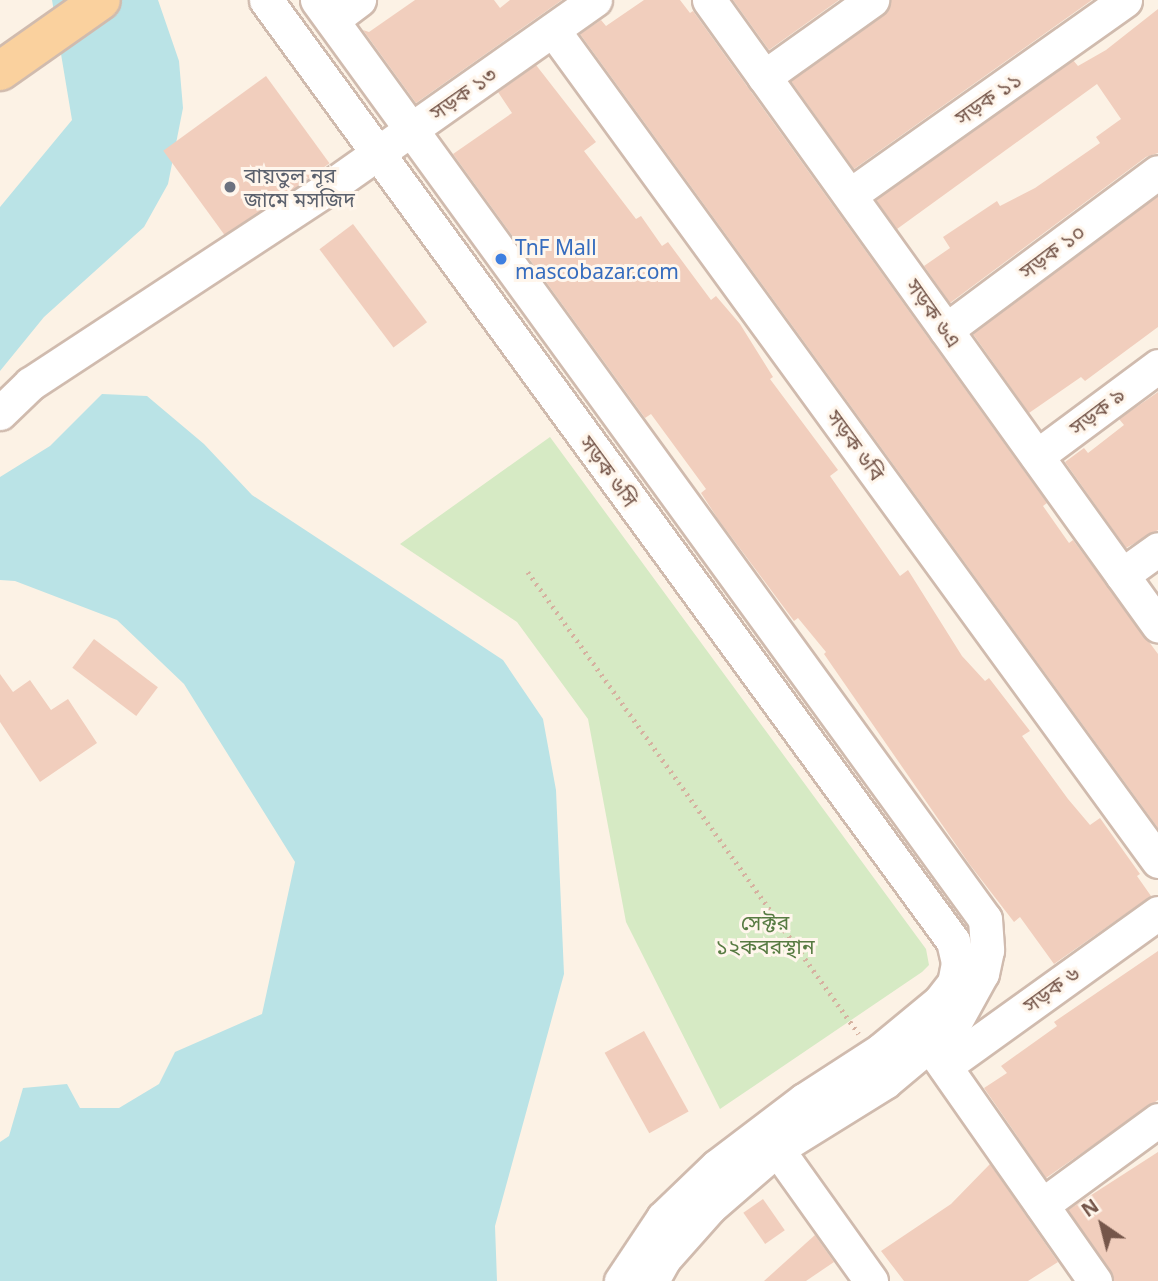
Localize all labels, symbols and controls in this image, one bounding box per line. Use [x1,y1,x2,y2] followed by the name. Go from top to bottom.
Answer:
[425,61,501,125] street label: সড়ক ১৩
[950,66,1026,130] street label: সড়ক ১১
[244,162,355,212] place label: বায়তুল নূর জামে মসজিদ
[222,179,238,195] marker: বায়তুল নূর জামে মসজিদ
[1014,218,1090,284] street label: সড়ক ১০
[515,234,679,284] place label: TnF Mall mascobazar.com
[493,251,509,267] marker: TnF Mall mascobazar.com
[901,274,967,352] street label: সড়ক ৬এ
[1064,382,1130,440] street label: সড়ক ৯
[822,405,890,485] street label: সড়ক ৬বি
[575,431,643,511] street label: সড়ক ৬সি
[715,909,815,959] park label: সেক্টর ১২কবরস্থান
[1018,960,1084,1018] street label: সড়ক ৬
[1067,1190,1137,1260] north arrow
[1076,1193,1104,1223] text: N

